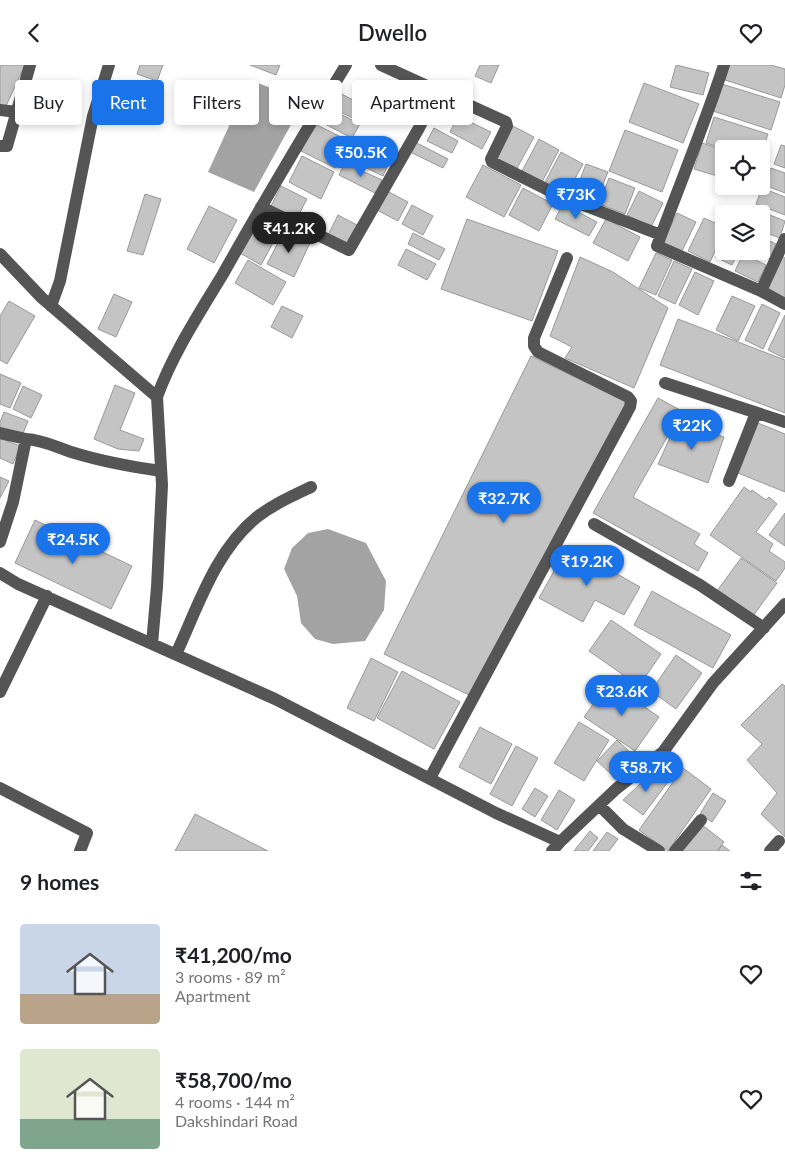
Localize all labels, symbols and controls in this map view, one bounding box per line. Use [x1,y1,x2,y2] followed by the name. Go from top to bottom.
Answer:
[20,19,48,47] icon: back
[358,19,427,46] text: Dwello
[737,19,765,47] icon: heart
[15,80,82,125] chip: Buy
[92,80,164,125] chip: Rent
[174,80,259,125] chip: Filters
[269,80,342,125] chip: New
[352,80,473,125] chip: Apartment
[320,135,402,178] pin: ₹50.5K
[715,140,770,260] map controls
[715,140,770,195] button: locate
[335,142,387,161] text: ₹50.5K
[546,177,606,220] pin: ₹73K
[557,184,595,203] text: ₹73K
[715,205,770,260] button: layers
[248,211,330,254] pin: ₹41.2K
[263,218,315,237] text: ₹41.2K
[662,409,722,451] pin: ₹22K
[673,415,711,434] text: ₹22K
[463,481,545,524] pin: ₹32.7K
[478,488,530,507] text: ₹32.7K
[32,523,114,565] pin: ₹24.5K
[47,529,99,548] text: ₹24.5K
[546,545,628,587] pin: ₹19.2K
[561,551,613,570] text: ₹19.2K
[581,675,663,717] pin: ₹23.6K
[596,681,648,700] text: ₹23.6K
[605,751,687,793] pin: ₹58.7K
[620,757,672,776] text: ₹58.7K
[737,867,765,895] icon: filters
[20,869,99,894] text: 9 homes
[175,942,292,967] text: ₹41,200/mo
[60,944,120,1004] icon: home
[737,960,765,988] icon: heart
[175,967,286,986] text: 3 rooms · 89 m²
[175,986,250,1005] text: Apartment
[175,1067,292,1092] text: ₹58,700/mo
[60,1069,120,1129] icon: home
[737,1085,765,1113] icon: heart
[175,1092,295,1111] text: 4 rooms · 144 m²
[175,1111,298,1130] text: Dakshindari Road

